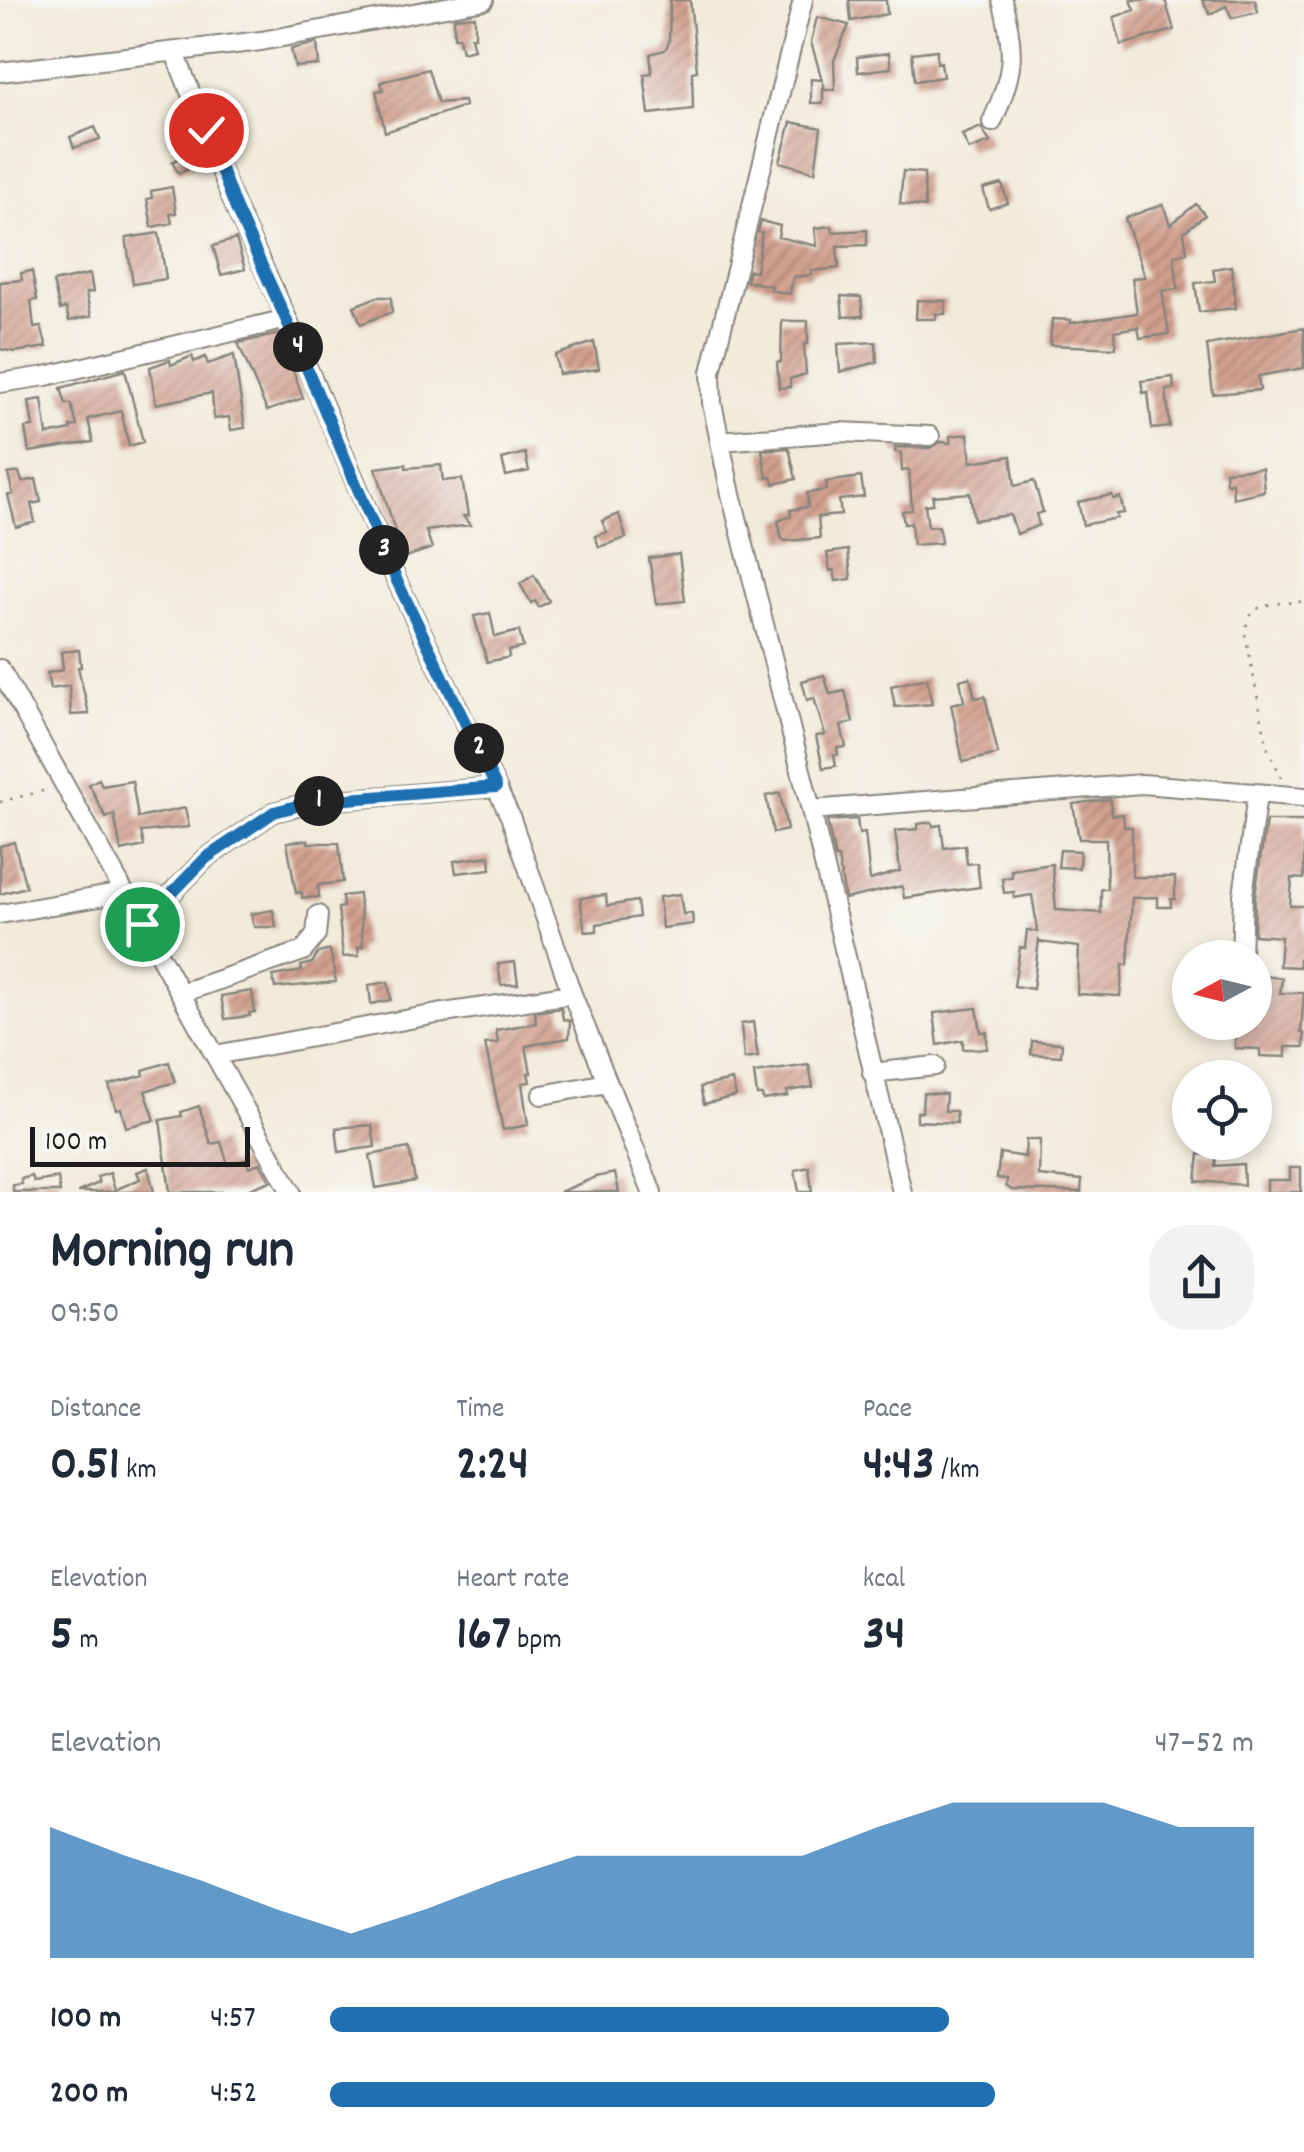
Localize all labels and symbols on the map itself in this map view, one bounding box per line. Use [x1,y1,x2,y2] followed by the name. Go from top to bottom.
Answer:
[164,88,249,173] pin
[273,322,323,372] pin: 4
[359,525,409,575] pin: 3
[454,723,504,773] pin: 2
[294,776,344,826] pin: 1
[100,882,185,967] pin
[1172,940,1272,1040] north arrow
[30,1122,250,1166] scale bar

